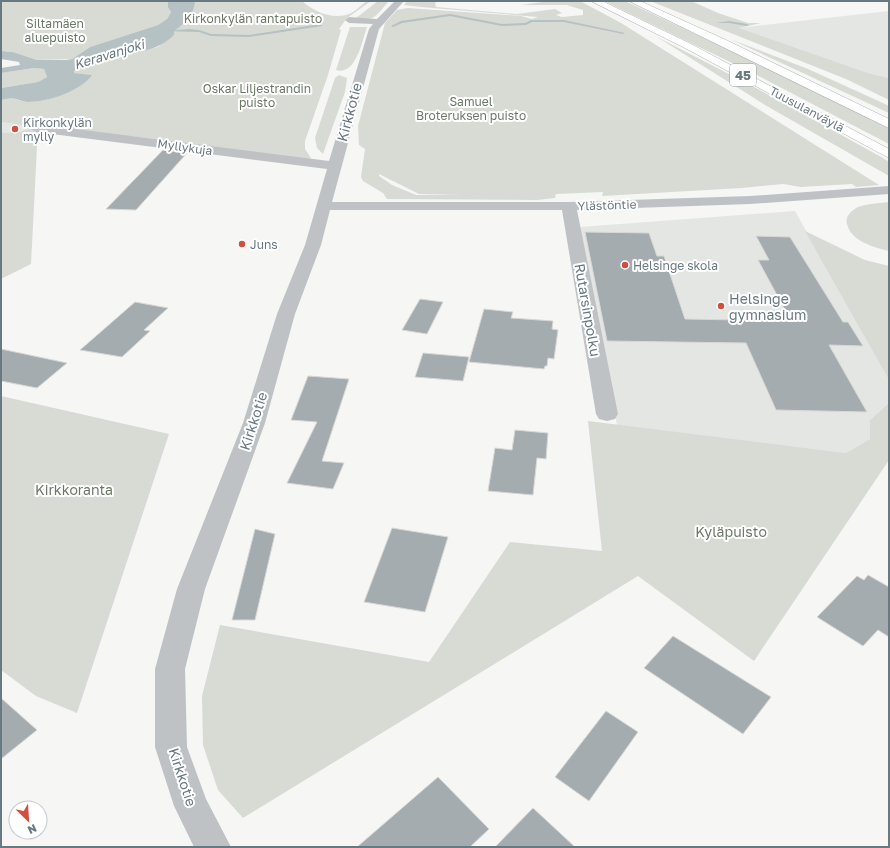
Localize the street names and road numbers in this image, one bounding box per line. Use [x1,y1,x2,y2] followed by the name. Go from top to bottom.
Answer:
[730,64,756,86] road number: 45
[333,81,365,143] street label: Kirkkotie
[767,83,847,135] street label: Tuusulanväylä
[157,136,213,158] street label: Myllykuja
[577,196,637,214] street label: Ylästöntie
[571,262,605,358] street label: Rutarsinpolku
[236,390,270,452] street label: Kirkkotie
[166,746,200,808] street label: Kirkkotie

